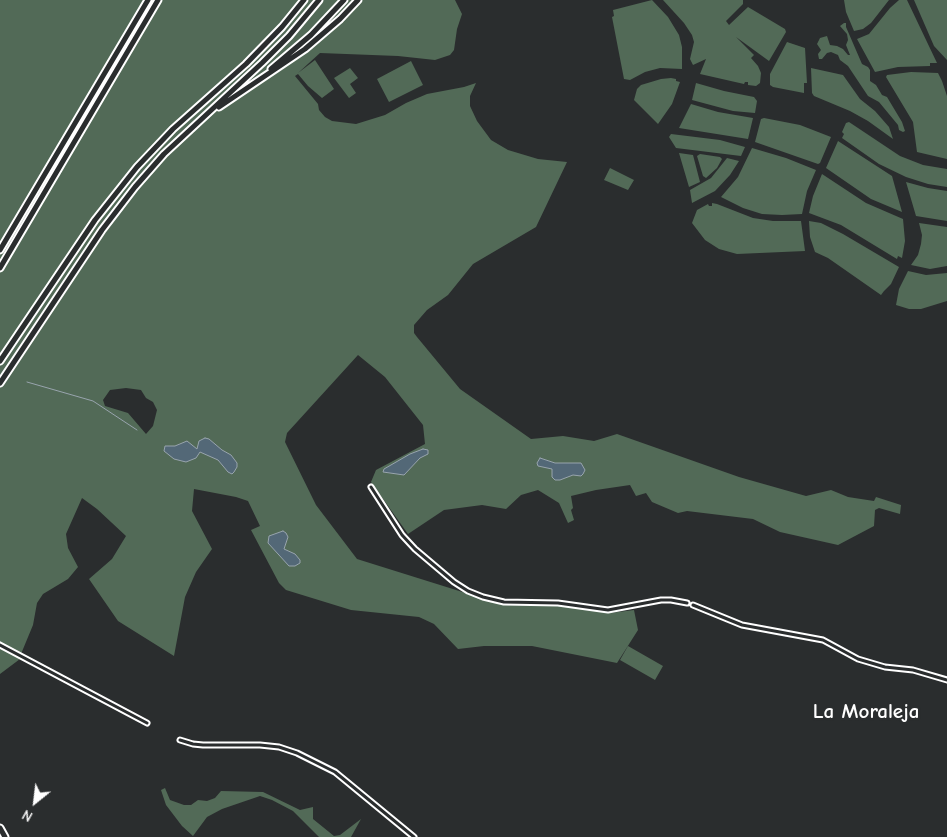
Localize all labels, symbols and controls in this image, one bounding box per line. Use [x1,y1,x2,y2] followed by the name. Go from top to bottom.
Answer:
[813,699,919,725] district label: La Moraleja
[10,777,60,827] north arrow
[19,806,36,825] text: N

